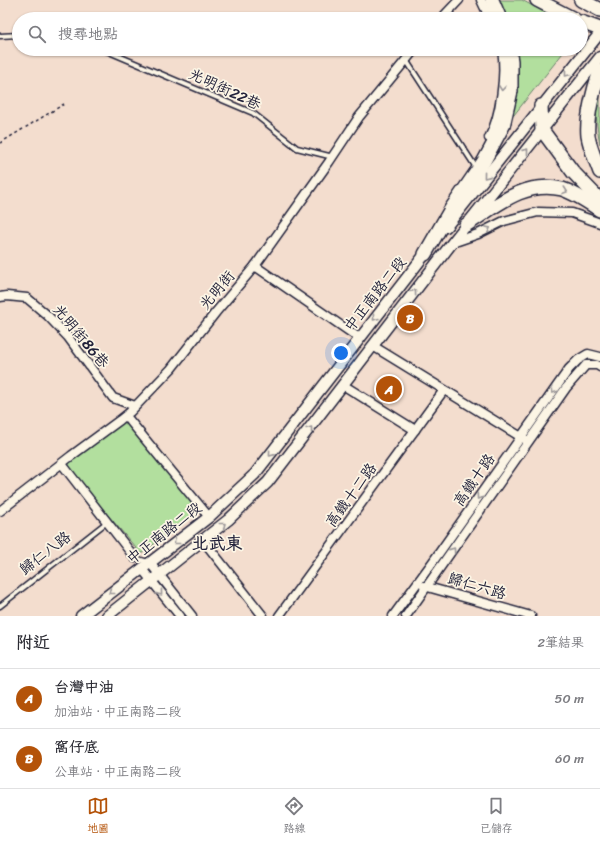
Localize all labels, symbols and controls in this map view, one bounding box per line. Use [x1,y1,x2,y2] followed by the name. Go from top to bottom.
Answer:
[12,12,588,56] search box
[58,21,118,47] text: 搜尋地點
[26,23,48,45] icon: search
[184,61,266,117] street label: 光明街22巷
[564,69,571,76] one-way arrow
[498,85,507,91] one-way arrow
[521,148,528,155] one-way arrow
[484,171,491,179] one-way arrow
[561,186,568,195] one-way arrow
[484,226,492,234] one-way arrow
[337,251,413,337] street label: 中正南路二段
[193,264,241,316] street label: 光明街
[410,290,417,297] one-way arrow
[46,298,116,374] street label: 光明街86巷
[397,303,423,333] pin: B
[373,313,380,320] one-way arrow
[331,343,351,363] your location
[376,374,402,404] pin: A
[552,386,559,393] one-way arrow
[305,426,312,433] one-way arrow
[446,448,502,512] street label: 高鐵十路
[269,450,276,457] one-way arrow
[318,457,384,533] street label: 高鐵十二路
[476,493,484,500] one-way arrow
[121,495,207,571] street label: 中正南路二段
[218,522,225,529] one-way arrow
[13,524,77,582] street label: 歸仁八路
[192,528,243,558] district label: 北武東
[173,538,180,545] one-way arrow
[448,547,456,554] one-way arrow
[445,565,509,607] street label: 歸仁六路
[109,588,116,595] one-way arrow
[156,588,163,595] one-way arrow
[16,627,50,657] text: 附近
[537,631,584,654] text: 2筆結果
[54,674,114,700] text: 台灣中油
[25,687,33,710] text: A
[554,687,584,710] text: 50 m
[54,700,181,723] text: 加油站 · 中正南路二段
[54,734,99,760] text: 窩仔底
[25,747,33,770] text: B
[555,747,584,770] text: 60 m
[54,760,181,783] text: 公車站 · 中正南路二段
[87,795,109,838] tab: 地圖
[283,795,305,838] tab: 路線
[480,795,513,838] tab: 已儲存

